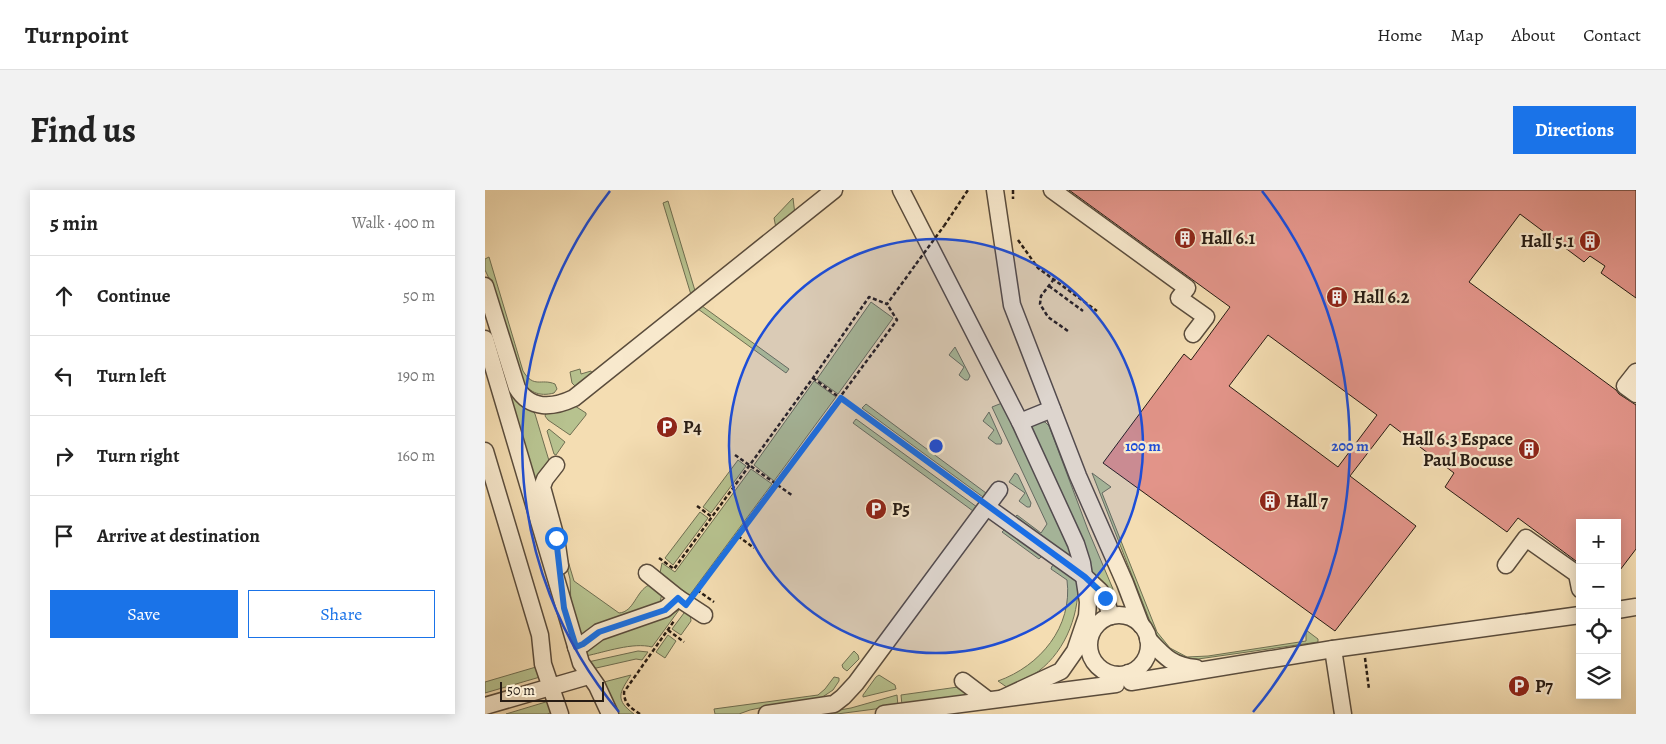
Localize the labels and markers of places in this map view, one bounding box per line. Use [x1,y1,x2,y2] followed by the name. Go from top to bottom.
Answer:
[1173,226,1197,250] building icon: Hall 6.1
[1201,226,1256,250] place label: Hall 6.1
[1520,229,1575,253] place label: Hall 5.1
[1578,229,1602,253] building icon: Hall 5.1
[1325,285,1349,309] building icon: Hall 6.2
[1353,285,1410,309] place label: Hall 6.2
[655,415,679,439] parking icon: P4
[683,415,702,439] place label: P4
[1402,427,1513,472] place label: Hall 6.3 Espace Paul Bocuse
[927,437,945,455] centre of rings
[1517,437,1541,461] building icon: Hall 6.3 Espace Paul Bocuse
[1258,489,1282,513] building icon: Hall 7
[1286,489,1328,513] place label: Hall 7
[864,497,888,521] parking icon: P5
[892,497,910,521] place label: P5
[1507,674,1531,698] parking icon: P7
[1535,674,1553,698] place label: P7

